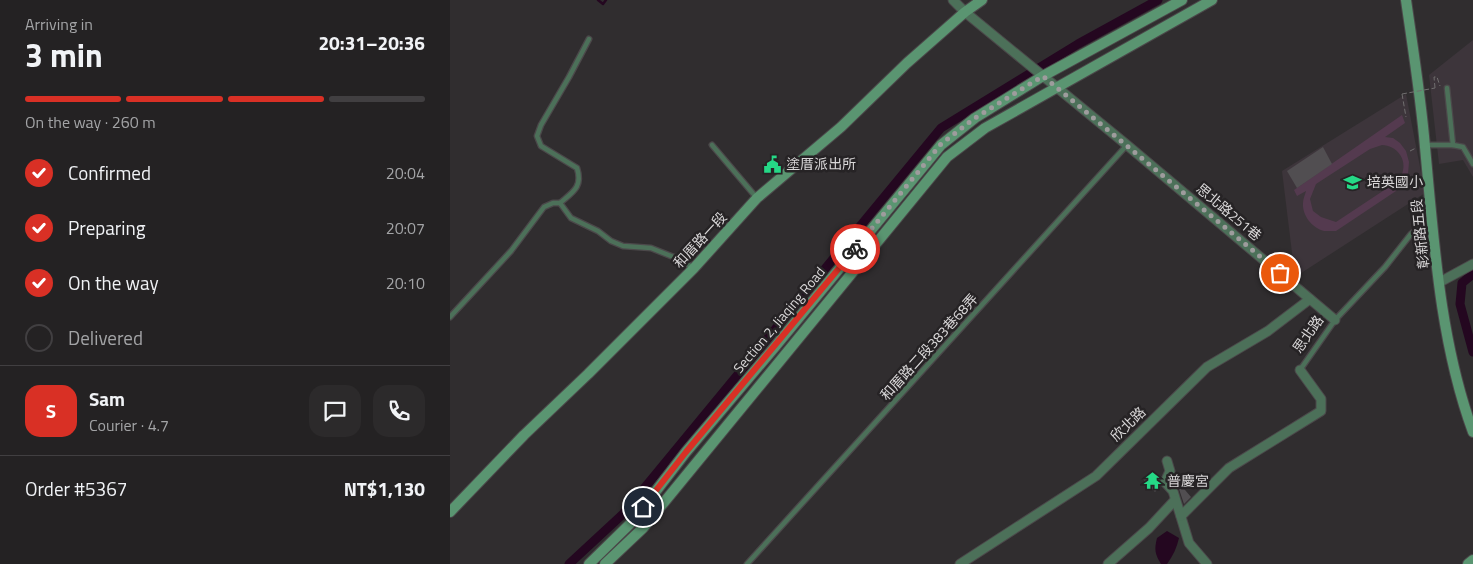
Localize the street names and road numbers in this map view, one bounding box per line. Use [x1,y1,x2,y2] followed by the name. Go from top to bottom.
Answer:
[1192,178,1267,245] street label: 思北路251巷
[1405,198,1434,270] street label: 彰新路五段
[668,207,731,272] street label: 和厝路一段
[728,262,830,378] street label: Section 2, Jiaqing Road
[875,289,982,405] street label: 和厝路二段383巷68弄
[1287,310,1328,357] street label: 思北路
[1105,401,1150,446] street label: 欣北路

